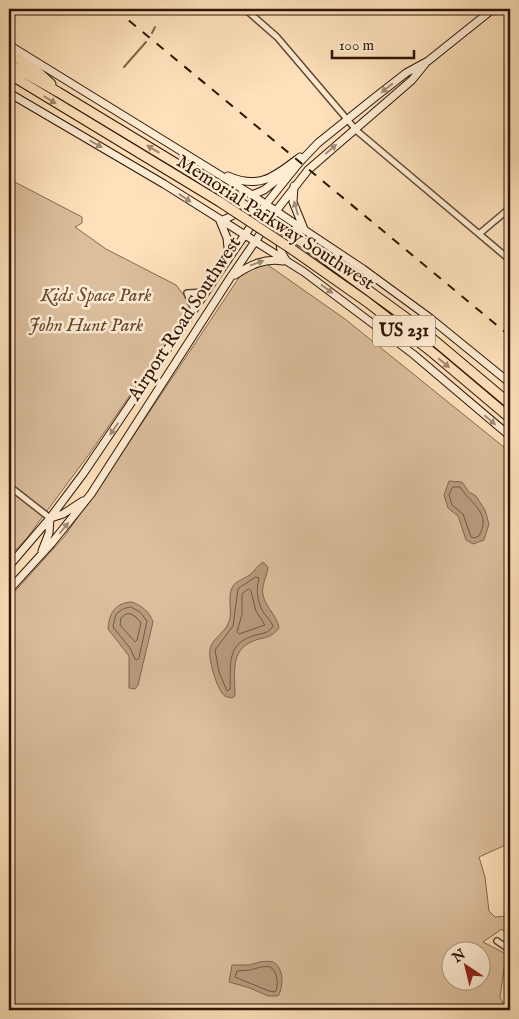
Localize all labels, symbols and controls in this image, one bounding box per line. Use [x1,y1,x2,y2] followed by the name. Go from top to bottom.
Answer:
[332,28,414,60] scale bar
[339,36,375,55] text: 100 m
[381,82,394,93] one-way arrow
[44,95,57,104] one-way arrow
[89,140,103,149] one-way arrow
[325,144,338,155] one-way arrow
[147,145,160,154] one-way arrow
[171,150,379,296] street label: Memorial Parkway Southwest
[179,193,192,203] one-way arrow
[291,201,299,216] one-way arrow
[122,232,247,406] street label: Airport Road Southwest
[250,259,265,267] one-way arrow
[39,284,152,308] park label: Kids Space Park
[320,284,334,294] one-way arrow
[29,314,144,338] park label: John Hunt Park
[373,316,435,346] road number: US 231
[437,357,450,368] one-way arrow
[483,414,496,425] one-way arrow
[109,422,119,436] one-way arrow
[59,522,70,535] one-way arrow
[442,942,492,992] north arrow
[448,945,469,968] text: N

